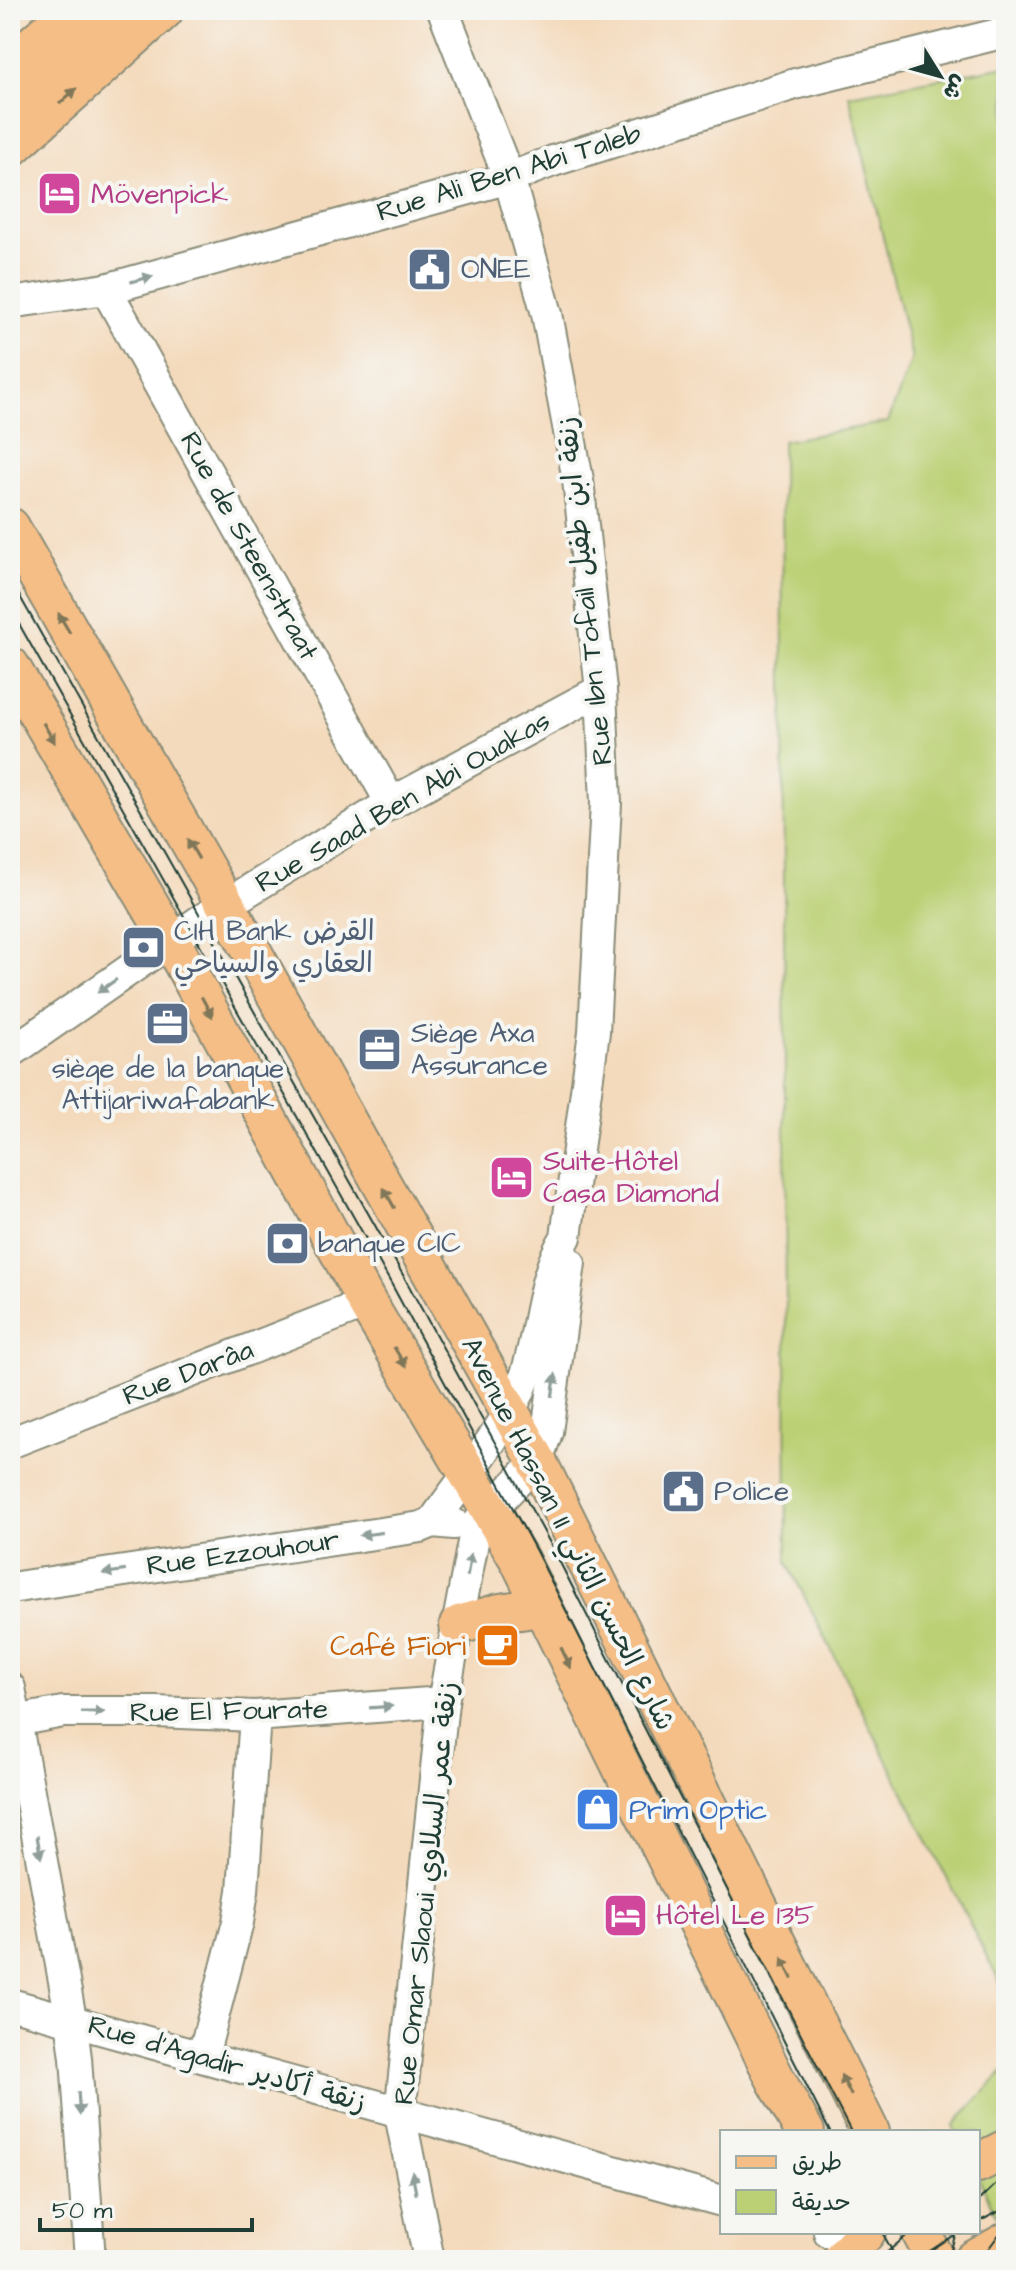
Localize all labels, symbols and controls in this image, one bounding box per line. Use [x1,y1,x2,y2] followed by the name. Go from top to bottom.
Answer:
[900,36,980,116] north arrow
[935,68,974,106] text: ش
[58,88,77,106] one-way arrow
[372,114,646,232] street label: Rue Ali Ben Abi Taleb
[36,170,84,218] hotel icon: Mövenpick
[91,175,228,214] place label: Mövenpick
[406,245,454,293] public building icon: ONEE
[461,250,531,289] place label: ONEE
[130,272,154,285] one-way arrow
[547,415,623,767] street label: Rue Ibn Tofail زنقة ابن طفيل
[170,425,328,668] street label: Rue de Steenstraat
[58,612,72,634] one-way arrow
[248,701,558,903] street label: Rue Saad Ben Abi Ouakas
[42,722,56,744] one-way arrow
[187,837,200,860] one-way arrow
[174,912,375,987] place label: CIH Bank القرض العقاري والسياحي
[119,923,167,971] bank icon: CIH Bank القرض العقاري والسياحي
[97,978,118,993] one-way arrow
[200,995,214,1018] one-way arrow
[144,999,192,1047] office icon: siège de la banque Attijariwafabank
[411,1014,548,1085] place label: Siège Axa Assurance
[356,1025,404,1073] office icon: Siège Axa Assurance
[52,1049,284,1120] place label: siège de la banque Attijariwafabank
[543,1142,719,1213] place label: Suite-Hôtel Casa Diamond
[488,1153,536,1201] hotel icon: Suite-Hôtel Casa Diamond
[382,1186,396,1209] one-way arrow
[263,1219,311,1267] bank icon: banque CIC
[318,1224,461,1263] place label: banque CIC
[117,1330,259,1416] street label: Rue Darâa
[448,1331,684,1739] street label: Avenue Hassan II شارع الحسن الثاني
[392,1346,406,1368] one-way arrow
[548,1372,561,1397] one-way arrow
[659,1467,707,1515] public building icon: Police
[714,1472,789,1511] place label: Police
[144,1520,342,1586] street label: Rue Ezzouhour
[359,1528,384,1541] one-way arrow
[463,1553,476,1578] one-way arrow
[101,1566,126,1579] one-way arrow
[473,1622,521,1670] cafe icon: Café Fiori
[330,1627,466,1666] place label: Café Fiori
[560,1646,573,1669] one-way arrow
[384,1679,468,2107] street label: Rue Omar Slaoui زنقة عمر السلاوي
[130,1690,328,1732] street label: Rue El Fourate
[369,1700,394,1713] one-way arrow
[81,1706,106,1718] one-way arrow
[574,1786,622,1834] shop icon: Prim Optic
[629,1791,767,1830] place label: Prim Optic
[34,1835,46,1860] one-way arrow
[601,1891,649,1939] hotel icon: Hôtel Le 135
[656,1896,814,1935] place label: Hôtel Le 135
[780,1957,794,1980] one-way arrow
[83,2006,371,2123] street label: Rue d'Agadir زنقة أكادير
[839,2074,853,2096] one-way arrow
[73,2092,86,2117] one-way arrow
[720,2130,980,2234] legend
[792,2146,842,2180] text: طريق
[407,2171,420,2196] one-way arrow
[40,2182,252,2232] scale bar
[792,2186,851,2220] text: حديقة
[52,2194,113,2228] text: 50 m

